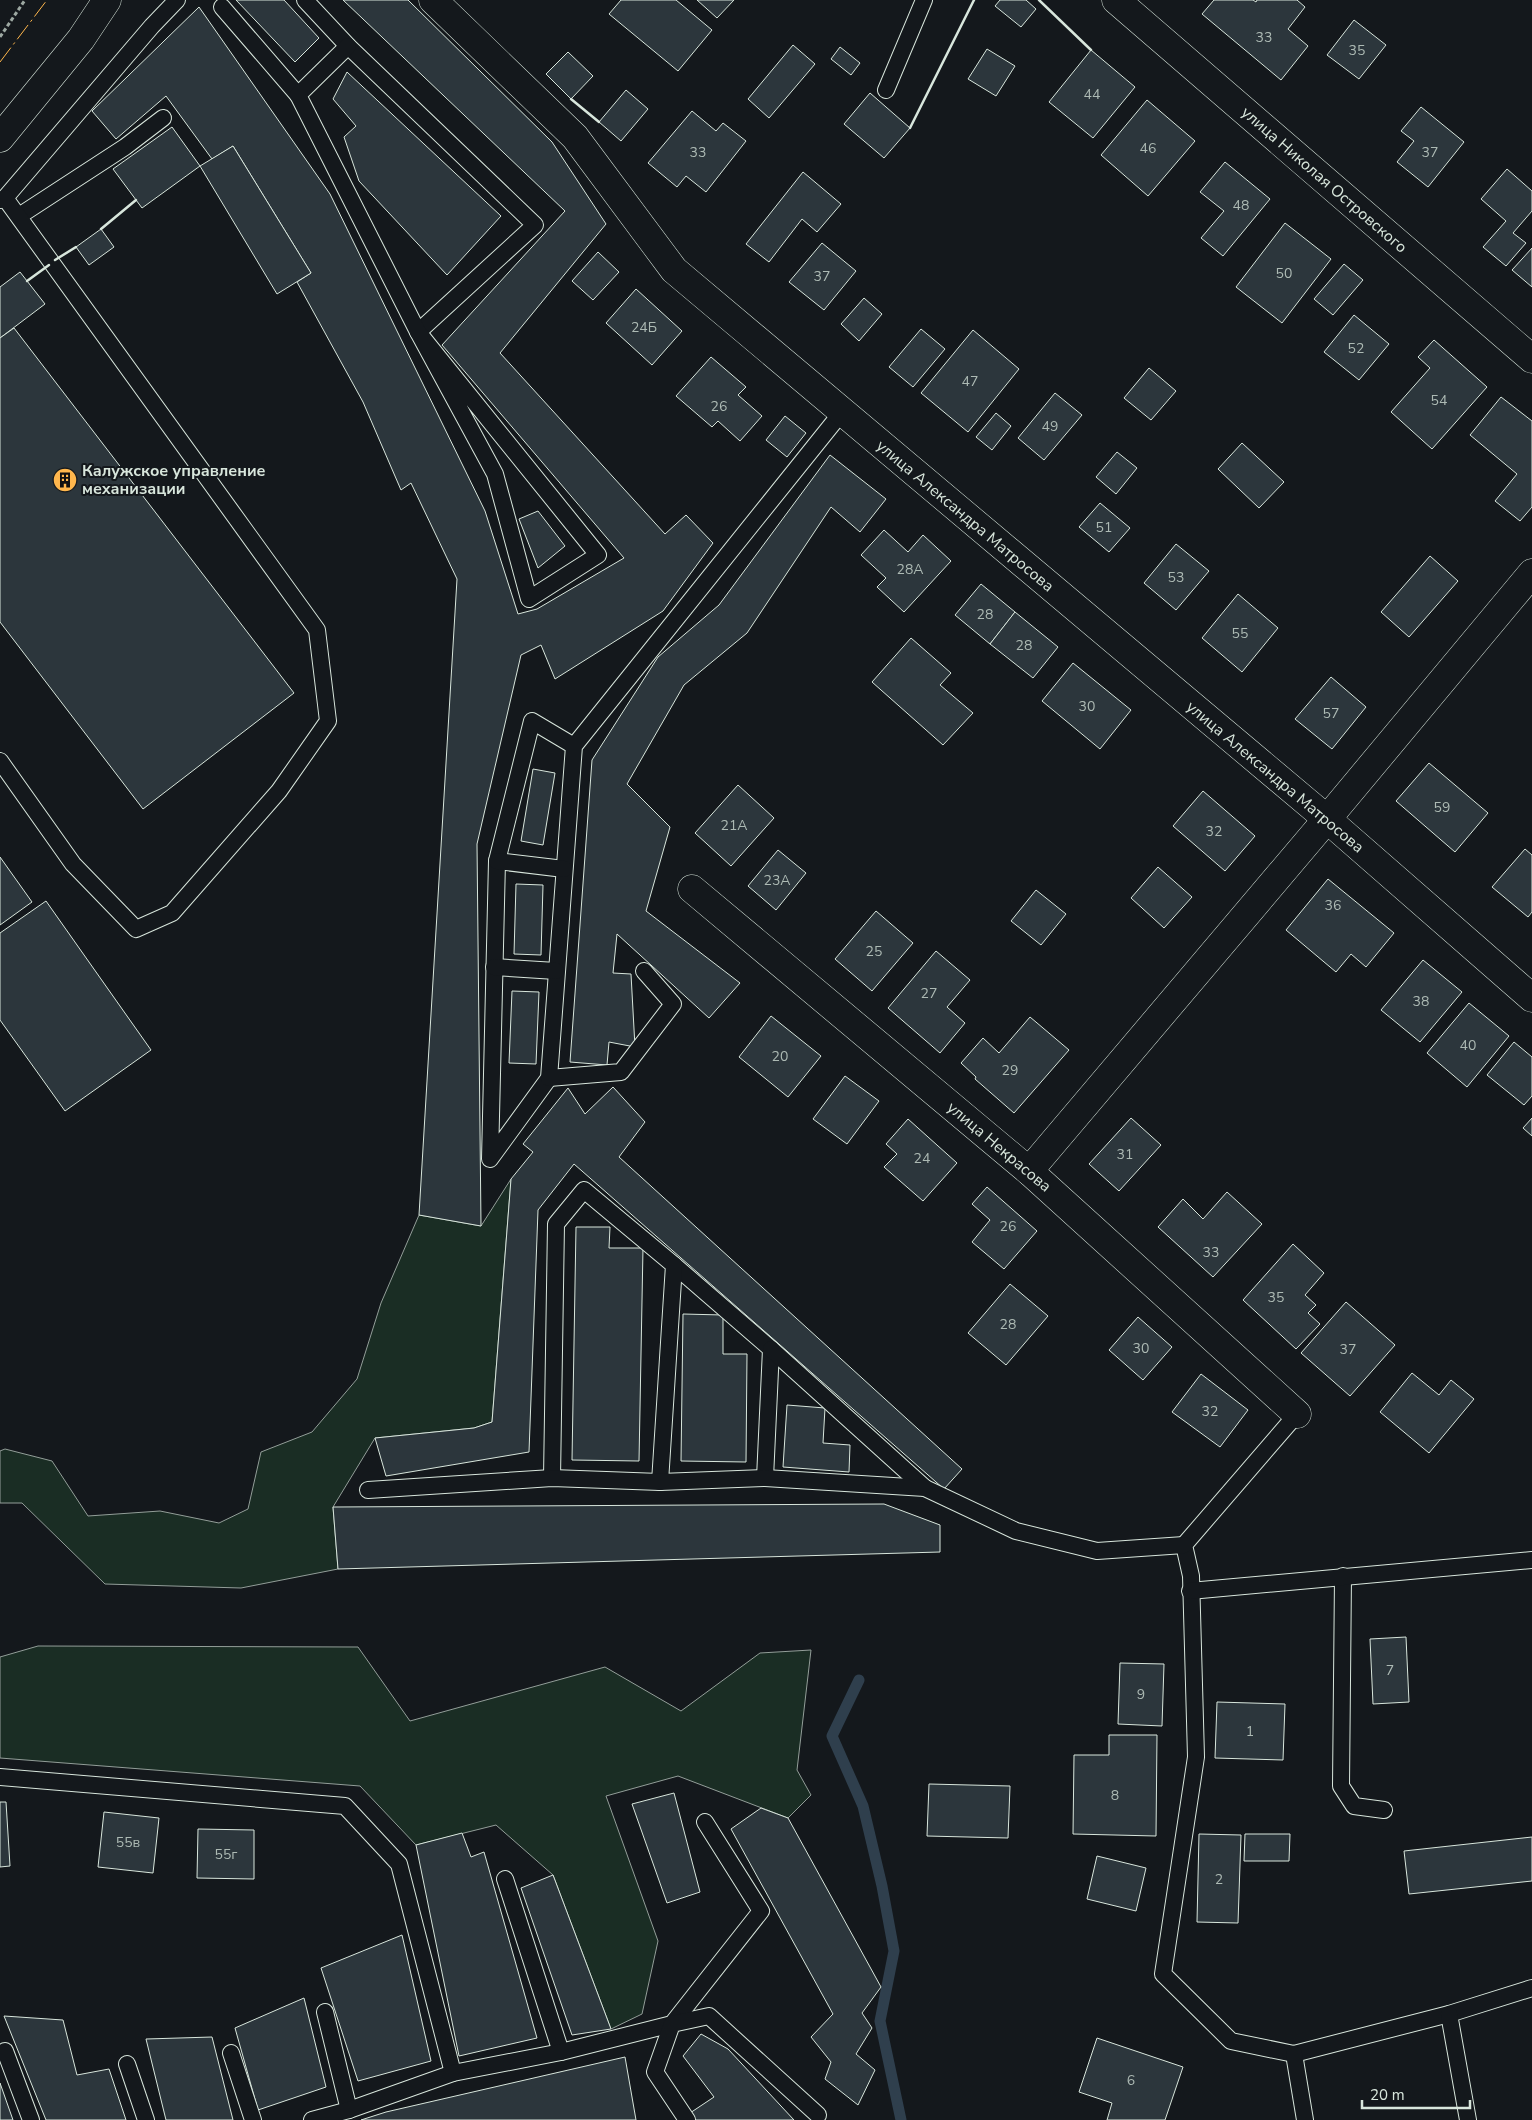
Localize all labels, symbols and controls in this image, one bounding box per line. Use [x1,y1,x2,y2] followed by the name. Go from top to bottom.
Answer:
[1256,28,1272,47] house number: 33
[1349,41,1365,60] house number: 35
[1084,85,1100,104] house number: 44
[1236,102,1412,258] street label: улица Николая Островского
[1140,139,1156,158] house number: 46
[690,143,706,162] house number: 33
[1422,143,1438,162] house number: 37
[1233,196,1249,215] house number: 48
[1276,264,1292,283] house number: 50
[814,267,830,286] house number: 37
[631,318,657,337] house number: 24Б
[1348,339,1364,358] house number: 52
[962,372,978,391] house number: 47
[1431,391,1447,410] house number: 54
[711,397,727,416] house number: 26
[1042,417,1058,436] house number: 49
[871,435,1059,597] street label: улица Александра Матросова
[82,460,266,500] place label: Калужское управление механизации
[52,467,78,493] building icon: Калужское управление механизации
[1096,518,1112,537] house number: 51
[896,560,924,579] house number: 28А
[1168,568,1184,587] house number: 53
[977,605,993,624] house number: 28
[1232,624,1248,643] house number: 55
[1016,636,1032,655] house number: 28
[1181,696,1369,858] street label: улица Александра Матросова
[1079,697,1095,716] house number: 30
[1323,704,1339,723] house number: 57
[1434,798,1450,817] house number: 59
[720,816,748,835] house number: 21А
[1206,822,1222,841] house number: 32
[763,871,791,890] house number: 23А
[1325,896,1341,915] house number: 36
[866,942,882,961] house number: 25
[921,984,937,1003] house number: 27
[1413,992,1429,1011] house number: 38
[1460,1036,1476,1055] house number: 40
[772,1047,788,1066] house number: 20
[1002,1061,1018,1080] house number: 29
[942,1097,1056,1197] street label: улица Некрасова
[1117,1145,1133,1164] house number: 31
[914,1149,930,1168] house number: 24
[1000,1217,1016,1236] house number: 26
[1203,1243,1219,1262] house number: 33
[1268,1288,1284,1307] house number: 35
[1000,1315,1016,1334] house number: 28
[1133,1339,1149,1358] house number: 30
[1340,1340,1356,1359] house number: 37
[1202,1402,1218,1421] house number: 32
[1386,1661,1394,1680] house number: 7
[1137,1685,1145,1704] house number: 9
[1246,1722,1254,1741] house number: 1
[1111,1786,1119,1805] house number: 8
[116,1833,141,1852] house number: 55в
[215,1845,237,1864] house number: 55г
[1215,1870,1223,1889] house number: 2
[1127,2071,1135,2090] house number: 6
[1362,2078,1470,2110] scale bar
[1370,2085,1405,2105] text: 20 m

